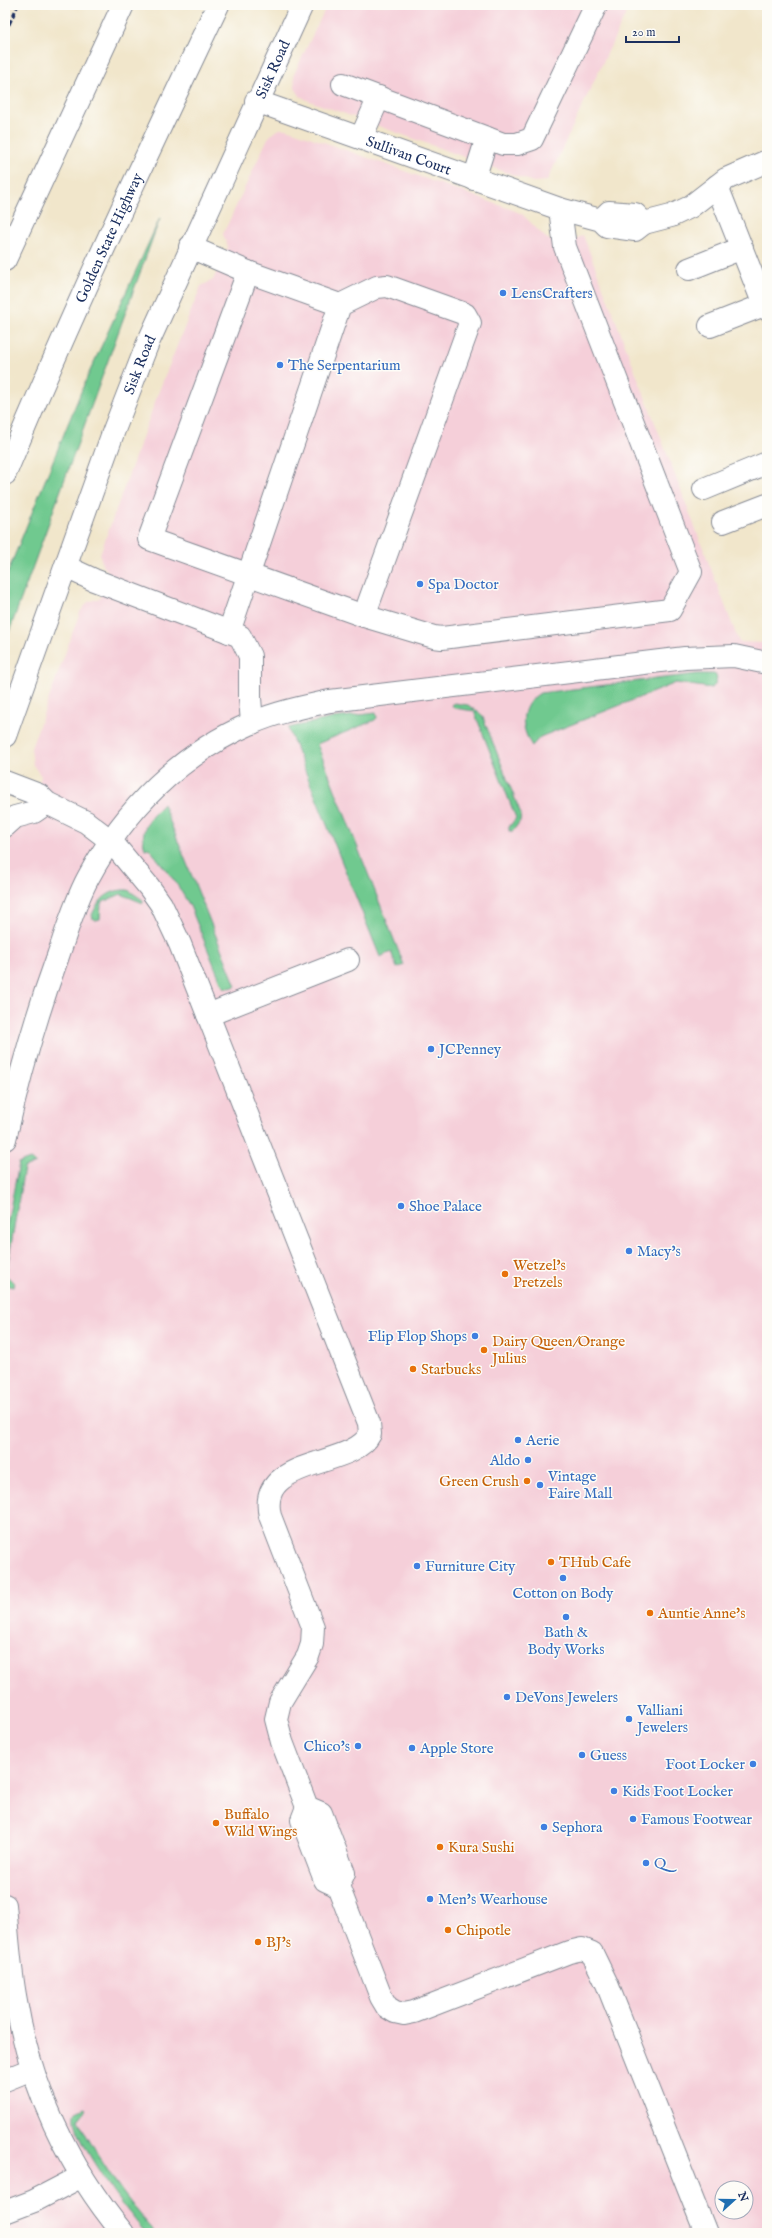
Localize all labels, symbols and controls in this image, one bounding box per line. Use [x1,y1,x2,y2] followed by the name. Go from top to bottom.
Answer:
[626,18,679,44] scale bar
[632,25,655,40] text: 20 m
[251,36,295,102] street label: Sisk Road
[363,131,454,179] street label: Sullivan Court
[71,169,147,306] street label: Golden State Highway
[511,284,593,303] place label: LensCrafters
[498,288,508,298] marker: LensCrafters
[119,331,160,397] street label: Sisk Road
[288,356,401,375] place label: The Serpentarium
[275,360,285,370] marker: The Serpentarium
[428,575,499,594] place label: Spa Doctor
[415,579,425,589] marker: Spa Doctor
[437,1040,502,1059] place label: JCPenney
[426,1044,436,1054] marker: JCPenney
[409,1197,482,1216] place label: Shoe Palace
[396,1201,406,1211] marker: Shoe Palace
[637,1242,681,1261] place label: Macy's
[624,1246,634,1256] marker: Macy's
[513,1256,566,1292] place label: Wetzel's Pretzels
[500,1269,510,1279] marker: Wetzel's Pretzels
[368,1327,467,1346] place label: Flip Flop Shops
[470,1331,480,1341] marker: Flip Flop Shops
[490,1332,625,1368] place label: Dairy Queen/Orange Julius
[479,1345,489,1355] marker: Dairy Queen/Orange Julius
[421,1360,481,1379] place label: Starbucks
[408,1364,418,1374] marker: Starbucks
[525,1431,559,1450] place label: Aerie
[513,1435,523,1445] marker: Aerie
[489,1451,520,1470] place label: Aldo
[523,1455,533,1465] marker: Aldo
[547,1467,613,1503] place label: Vintage Faire Mall
[439,1472,519,1491] place label: Green Crush
[522,1476,532,1486] marker: Green Crush
[535,1480,545,1490] marker: Vintage Faire Mall
[559,1553,631,1572] place label: THub Cafe
[425,1557,516,1576] place label: Furniture City
[546,1557,556,1567] marker: THub Cafe
[412,1561,422,1571] marker: Furniture City
[558,1573,568,1583] marker: Cotton on Body
[513,1584,614,1603] place label: Cotton on Body
[657,1604,745,1623] place label: Auntie Anne's
[645,1608,655,1618] marker: Auntie Anne's
[561,1612,571,1622] marker: Bath & Body Works
[528,1623,604,1659] place label: Bath & Body Works
[515,1688,618,1707] place label: DeVons Jewelers
[502,1692,512,1702] marker: DeVons Jewelers
[635,1701,688,1737] place label: Valliani Jewelers
[624,1714,634,1724] marker: Valliani Jewelers
[304,1737,350,1756] place label: Chico's
[419,1739,494,1758] place label: Apple Store
[353,1741,363,1751] marker: Chico's
[407,1743,417,1753] marker: Apple Store
[590,1746,627,1765] place label: Guess
[577,1750,587,1760] marker: Guess
[665,1755,745,1774] place label: Foot Locker
[748,1759,758,1769] marker: Foot Locker
[622,1782,733,1801] place label: Kids Foot Locker
[609,1786,619,1796] marker: Kids Foot Locker
[224,1805,297,1841] place label: Buffalo Wild Wings
[641,1810,753,1829] place label: Famous Footwear
[628,1814,638,1824] marker: Famous Footwear
[211,1818,221,1828] marker: Buffalo Wild Wings
[552,1818,603,1837] place label: Sephora
[539,1822,549,1832] marker: Sephora
[448,1838,515,1857] place label: Kura Sushi
[435,1842,445,1852] marker: Kura Sushi
[654,1854,677,1873] place label: Q
[641,1858,651,1868] marker: Q
[438,1890,548,1909] place label: Men's Wearhouse
[425,1894,435,1904] marker: Men's Wearhouse
[456,1921,511,1940] place label: Chipotle
[443,1925,453,1935] marker: Chipotle
[266,1933,291,1952] place label: BJ's
[253,1937,263,1947] marker: BJ's
[714,2180,754,2220] north arrow
[734,2189,751,2204] text: N

